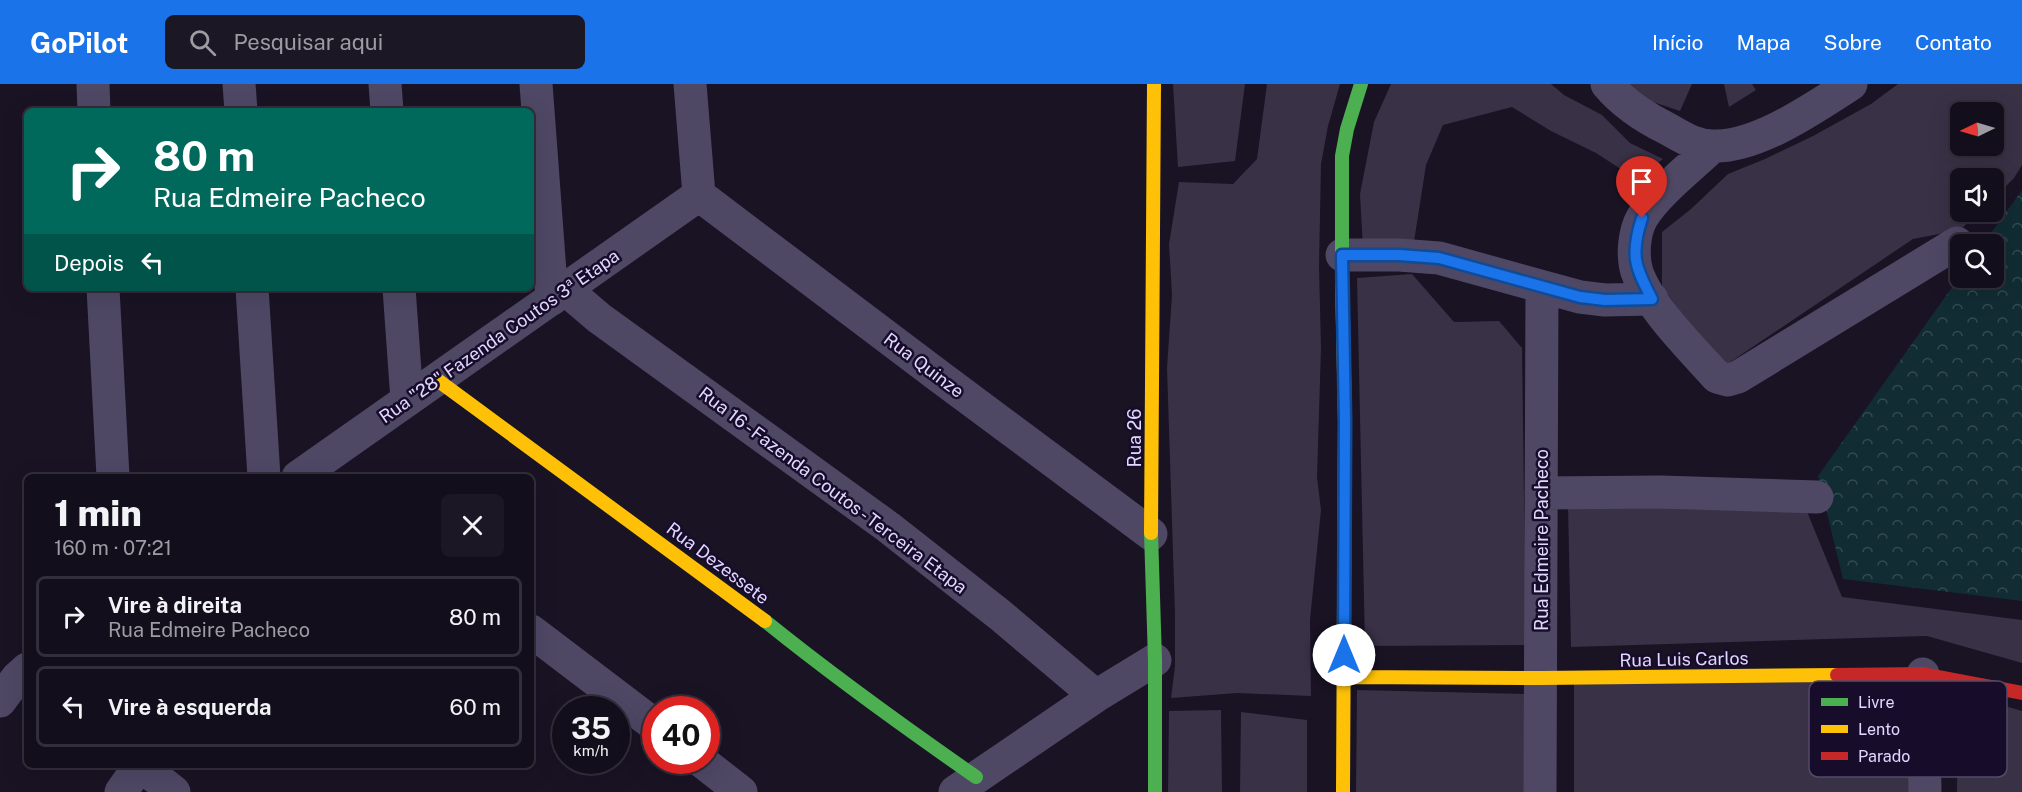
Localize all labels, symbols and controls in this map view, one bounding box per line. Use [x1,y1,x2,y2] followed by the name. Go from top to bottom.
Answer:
[165,15,585,69] search box
[30,26,129,59] text: GoPilot
[186,26,219,59] icon: search
[234,29,383,55] text: Pesquisar aqui
[1652,30,1703,55] text: Início
[1736,30,1791,55] text: Mapa
[1824,30,1882,55] text: Sobre
[1915,30,1992,55] text: Contato
[1950,102,2004,156] north arrow
[1950,102,2004,288] map controls
[153,131,255,180] text: 80 m
[54,132,132,210] icon: right
[1616,156,1667,218] pin
[1625,165,1658,198] icon: arrive
[1950,168,2004,222] button: sound
[153,181,426,213] text: Rua Edmeire Pacheco
[1950,234,2004,288] button: search
[375,245,623,427] street label: Rua "28" Fazenda Coutos 3ª Etapa
[136,246,169,279] icon: left
[54,250,124,276] text: Depois
[880,328,968,402] street label: Rua Quinze
[695,382,971,598] street label: Rua 16 - Fazenda Coutos - Terceira Etapa
[1124,409,1145,467] street label: Rua 26
[1531,449,1552,631] street label: Rua Edmeire Pacheco
[54,492,142,534] text: 1 min
[441,494,504,557] button: close
[663,518,773,608] street label: Rua Dezessete
[54,536,172,560] text: 160 m · 07:21
[108,592,242,618] text: Vire à direita
[57,600,90,633] icon: right
[449,604,501,630] text: 80 m
[108,618,310,642] text: Rua Edmeire Pacheco
[1312,623,1376,687] position arrow
[1619,647,1749,671] street label: Rua Luis Carlos
[1809,681,2007,777] legend
[57,690,90,723] icon: left
[1858,693,1894,712] text: Livre
[108,694,272,720] text: Vire à esquerda
[450,694,501,720] text: 60 m
[642,696,720,774] speed limit sign: 40
[571,710,611,746] text: 35
[1858,720,1900,739] text: Lento
[573,742,609,759] text: km/h
[1858,747,1910,766] text: Parado

